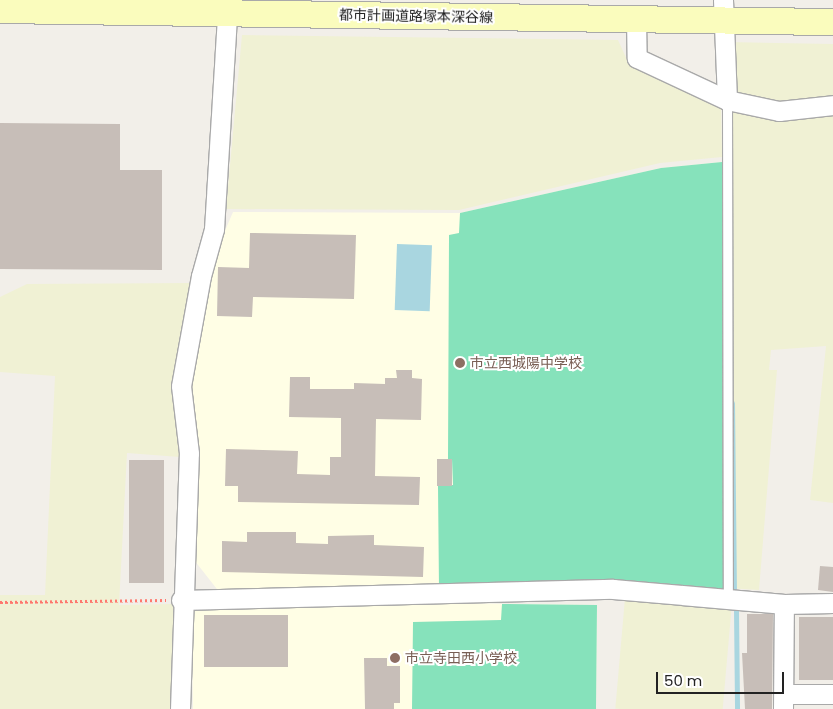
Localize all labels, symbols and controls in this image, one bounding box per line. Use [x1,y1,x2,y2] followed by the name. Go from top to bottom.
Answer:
[339,6,493,26] street label: 都市計画道路塚本深谷線
[470,355,582,371] place label: 市立西城陽中学校
[454,357,466,369] marker: 市立西城陽中学校
[405,650,517,666] place label: 市立寺田西小学校
[389,652,401,664] marker: 市立寺田西小学校
[658,662,786,694] scale bar
[664,670,702,691] text: 50 m

